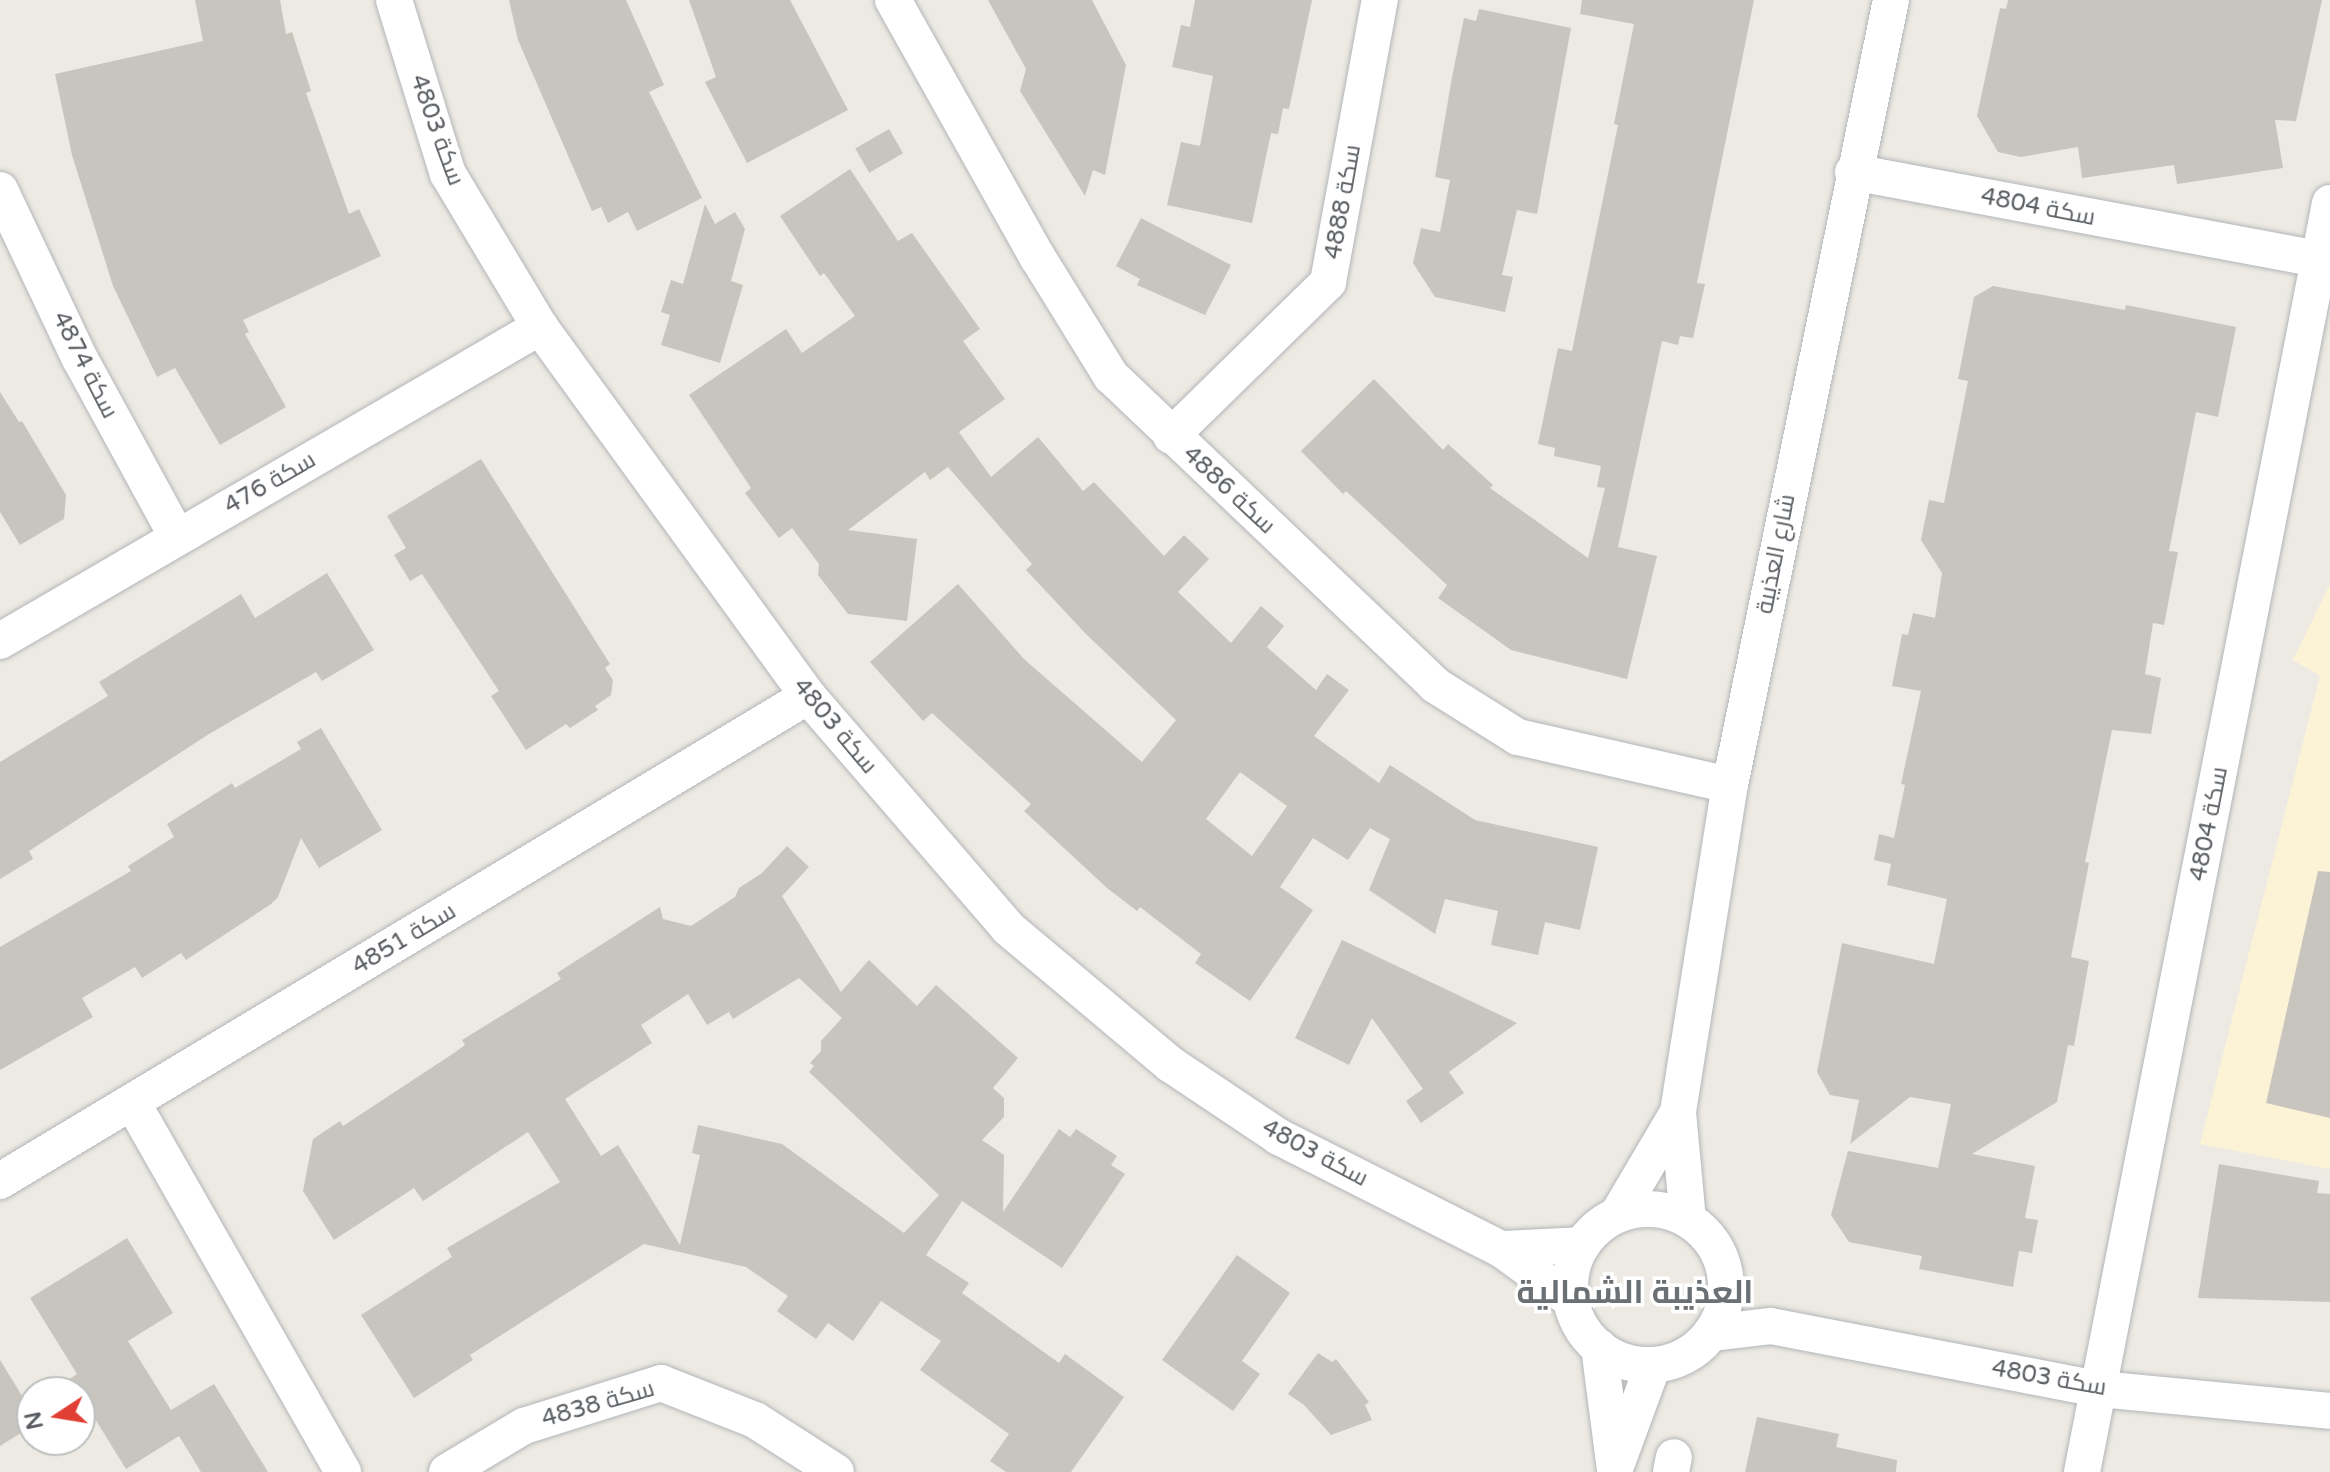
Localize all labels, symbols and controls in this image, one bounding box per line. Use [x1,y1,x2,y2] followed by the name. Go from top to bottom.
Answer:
[404,71,470,189] street label: سكة 4803
[1319,142,1367,262] street label: سكة 4888
[1978,182,2098,232] street label: سكة 4804
[46,307,124,423] street label: سكة 4874
[1177,440,1281,540] street label: سكة 4886
[219,445,321,521] street label: سكة 476
[1750,492,1802,616] street label: شارع العذيبة
[787,672,883,780] street label: سكة 4803
[2184,764,2234,884] street label: سكة 4804
[347,897,461,981] street label: سكة 4851
[1257,1113,1373,1193] street label: سكة 4803
[1517,1274,1753,1312] district label: العذيبة الشمالية
[1989,1354,2109,1402] street label: سكة 4803
[538,1374,658,1434] street label: سكة 4838
[16,1376,96,1456] north arrow
[20,1409,49,1432] text: N

